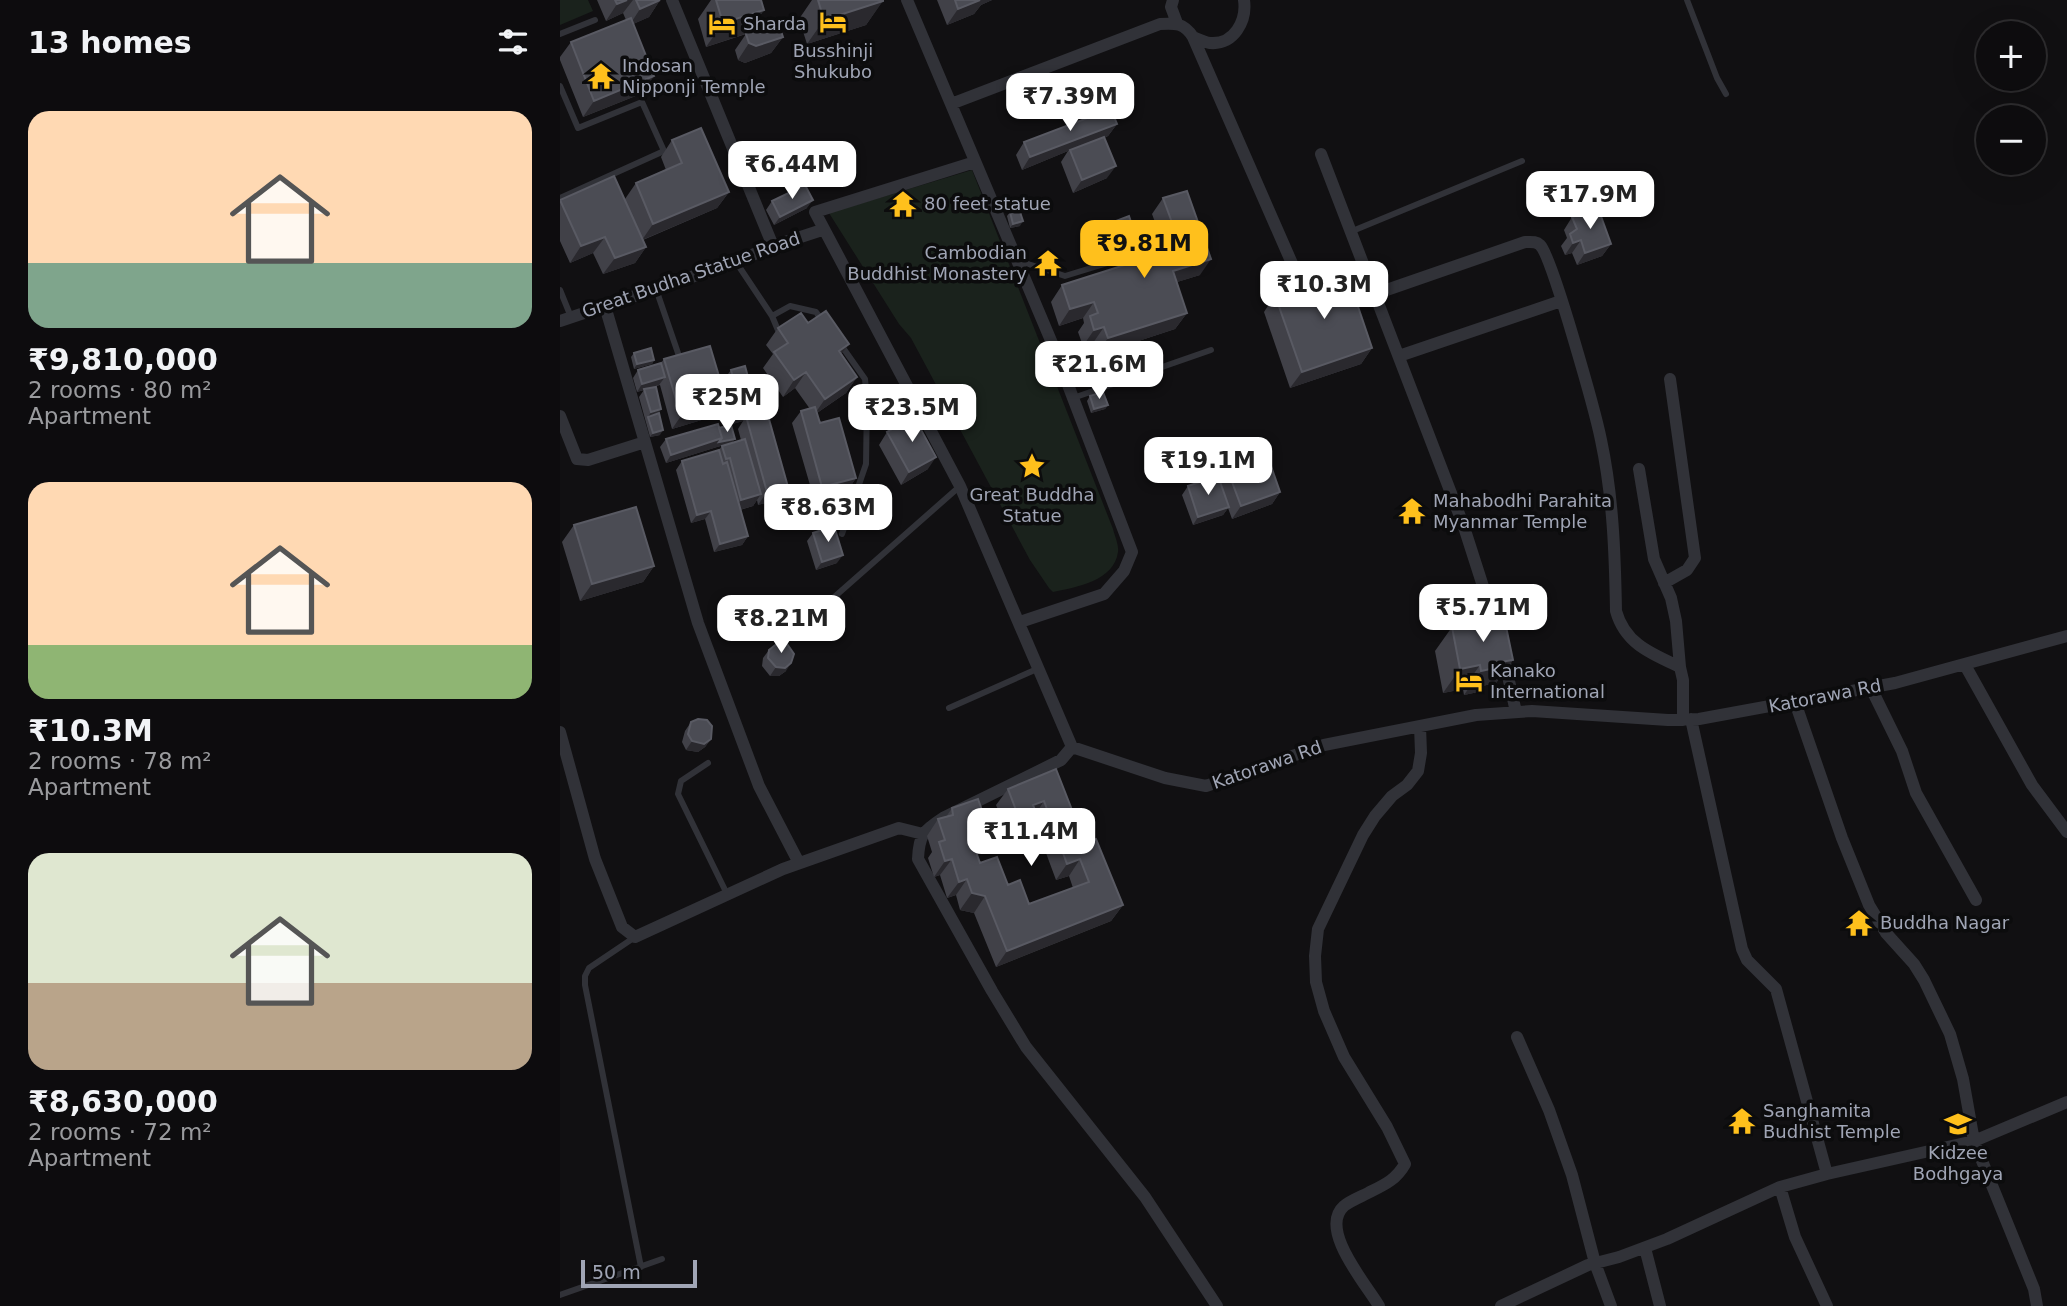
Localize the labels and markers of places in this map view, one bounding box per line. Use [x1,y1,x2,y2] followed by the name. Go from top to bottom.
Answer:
[818,7,848,37] hotel icon: Busshinji Shukubo
[707,9,737,39] hotel icon: Sharda
[743,13,806,34] place label: Sharda
[793,40,873,82] place label: Busshinji Shukubo
[622,55,766,97] place label: Indosan Nipponji Temple
[586,61,616,91] temple icon: Indosan Nipponji Temple
[1013,74,1127,133] pin: ₹7.39M
[735,142,849,201] pin: ₹6.44M
[1533,172,1647,231] pin: ₹17.9M
[888,189,918,219] temple icon: 80 feet statue
[924,193,1051,214] place label: 80 feet statue
[1087,220,1201,280] pin: ₹9.81M
[847,242,1027,284] place label: Cambodian Buddhist Monastery
[1033,248,1063,278] temple icon: Cambodian Buddhist Monastery
[1267,262,1381,321] pin: ₹10.3M
[1042,342,1156,401] pin: ₹21.6M
[686,374,768,434] pin: ₹25M
[855,384,969,444] pin: ₹23.5M
[1151,438,1265,497] pin: ₹19.1M
[1017,451,1047,481] place icon: Great Buddha Statue
[771,484,885,544] pin: ₹8.63M
[970,484,1094,526] place label: Great Buddha Statue
[1433,490,1612,532] place label: Mahabodhi Parahita Myanmar Temple
[1397,496,1427,526] temple icon: Mahabodhi Parahita Myanmar Temple
[1426,584,1540,644] pin: ₹5.71M
[724,596,838,655] pin: ₹8.21M
[1490,660,1605,702] place label: Kanako International
[1454,666,1484,696] hotel icon: Kanako International
[974,808,1088,868] pin: ₹11.4M
[1844,908,1874,938] temple icon: Buddha Nagar
[1880,912,2010,933] place label: Buddha Nagar
[1763,1100,1901,1142] place label: Sanghamita Budhist Temple
[1727,1106,1757,1136] temple icon: Sanghamita Budhist Temple
[1943,1109,1973,1139] school or university icon: Kidzee Bodhgaya
[1913,1142,2003,1184] place label: Kidzee Bodhgaya

